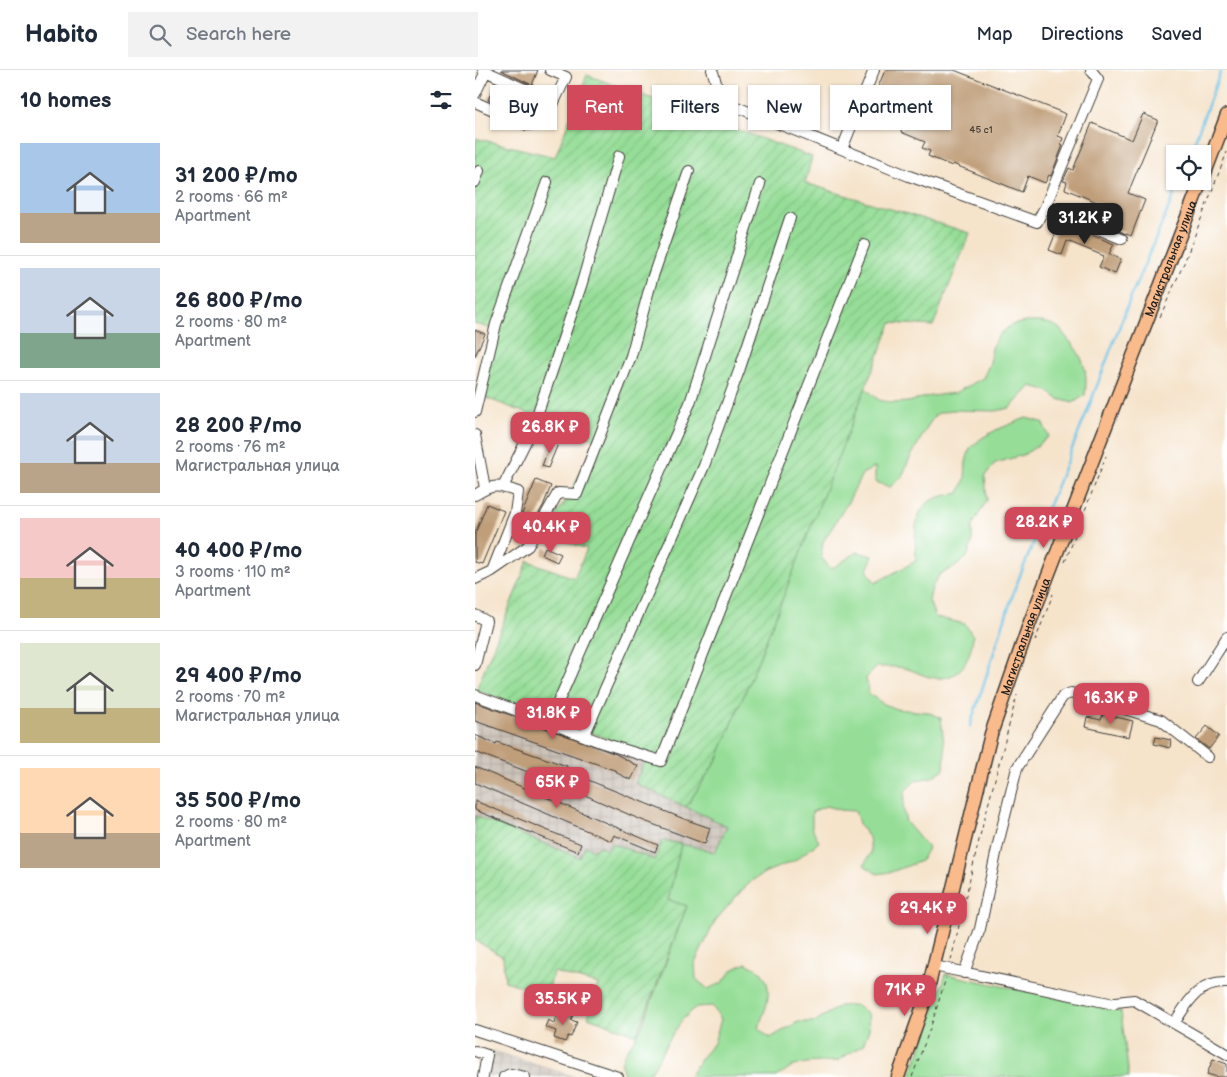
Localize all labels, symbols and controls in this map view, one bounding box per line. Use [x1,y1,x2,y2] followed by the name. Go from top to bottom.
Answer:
[128,12,478,57] search box
[25,20,98,49] text: Habito
[146,21,174,49] icon: search
[186,23,291,46] text: Search here
[977,24,1013,45] text: Map
[1041,24,1123,45] text: Directions
[1151,24,1202,45] text: Saved
[490,85,557,130] chip: Buy
[567,85,642,130] chip: Rent
[652,85,738,130] chip: Filters
[748,85,820,130] chip: New
[830,85,951,130] chip: Apartment
[427,86,455,114] icon: filters
[20,88,111,113] text: 10 homes
[969,124,993,136] house number: 45 с1
[1166,145,1211,190] map controls
[1166,145,1211,190] button: locate
[60,163,120,223] icon: home
[175,163,298,188] text: 31 200 ₽/mo
[175,188,288,207] text: 2 rooms · 66 m²
[1142,198,1201,319] street label: Магистральная улица
[1039,202,1131,245] pin: 31.2K ₽
[175,207,251,226] text: Apartment
[1058,209,1112,228] text: 31.2K ₽
[60,288,120,348] icon: home
[175,288,302,313] text: 26 800 ₽/mo
[175,313,287,332] text: 2 rooms · 80 m²
[175,332,251,351] text: Apartment
[504,412,596,454] pin: 26.8K ₽
[60,413,120,473] icon: home
[175,413,302,438] text: 28 200 ₽/mo
[522,418,578,437] text: 26.8K ₽
[175,438,286,457] text: 2 rooms · 76 m²
[175,457,340,476] text: Магистральная улица
[998,506,1090,549] pin: 28.2K ₽
[505,512,597,554] pin: 40.4K ₽
[1016,513,1072,532] text: 28.2K ₽
[523,518,579,537] text: 40.4K ₽
[60,538,120,598] icon: home
[175,538,302,563] text: 40 400 ₽/mo
[175,563,291,582] text: 3 rooms · 110 m²
[998,576,1054,697] street label: Магистральная улица
[175,582,251,601] text: Apartment
[60,663,120,723] icon: home
[175,663,302,688] text: 29 400 ₽/mo
[1065,682,1157,725] pin: 16.3K ₽
[175,688,285,707] text: 2 rooms · 70 m²
[1084,689,1138,708] text: 16.3K ₽
[507,698,599,740] pin: 31.8K ₽
[526,704,580,723] text: 31.8K ₽
[175,707,340,726] text: Магистральная улица
[522,766,592,809] pin: 65K ₽
[535,773,579,792] text: 65K ₽
[60,788,120,848] icon: home
[175,788,301,813] text: 35 500 ₽/mo
[175,813,287,832] text: 2 rooms · 80 m²
[175,832,251,851] text: Apartment
[882,892,974,935] pin: 29.4K ₽
[900,899,956,918] text: 29.4K ₽
[870,974,940,1017] pin: 71K ₽
[885,981,925,1000] text: 71K ₽
[517,984,609,1026] pin: 35.5K ₽
[535,990,591,1009] text: 35.5K ₽

